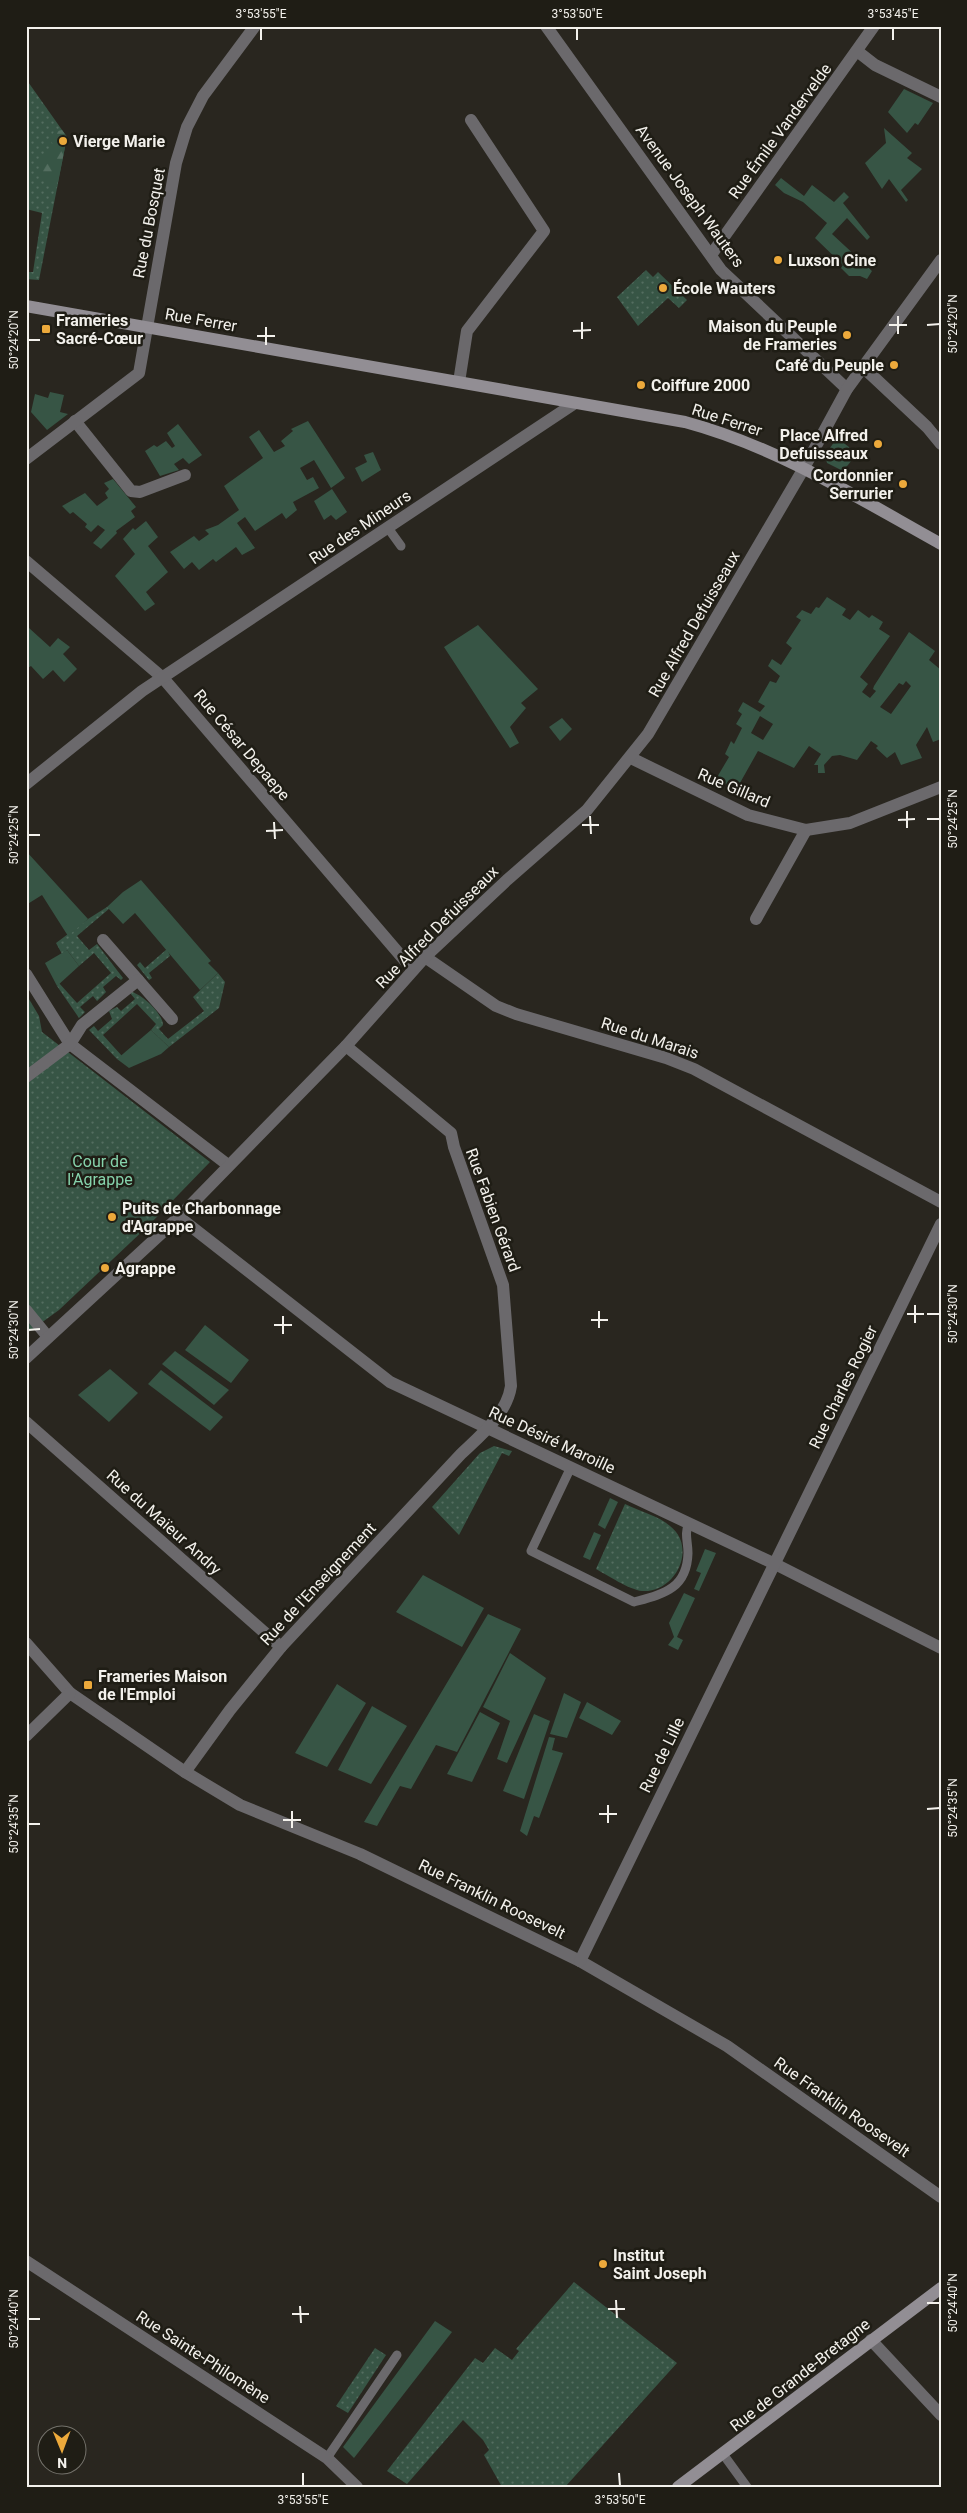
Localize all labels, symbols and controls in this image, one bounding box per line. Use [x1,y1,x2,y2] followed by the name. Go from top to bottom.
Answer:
[236,7,287,21] text: 3°53'55"E
[552,7,603,21] text: 3°53'50"E
[868,7,919,21] text: 3°53'45"E
[725,60,835,202] street label: Rue Émile Vandervelde
[632,121,748,271] street label: Avenue Joseph Wauters
[73,132,165,151] place label: Vierge Marie
[57,135,69,147] marker: Vierge Marie
[129,166,169,280] street label: Rue du Bosquet
[788,251,876,270] place label: Luxson Cine
[772,254,784,266] marker: Luxson Cine
[673,279,775,298] place label: École Wauters
[657,282,669,294] marker: École Wauters
[946,294,960,354] text: 50°24'20"N
[163,304,239,336] street label: Rue Ferrer
[7,310,21,370] text: 50°24'20"N
[56,311,143,348] place label: Frameries Sacré-Cœur
[708,317,837,354] place label: Maison du Peuple de Frameries
[40,323,52,335] marker: Frameries Sacré-Cœur
[841,329,853,341] marker: Maison du Peuple de Frameries
[775,356,884,375] place label: Café du Peuple
[888,359,900,371] marker: Café du Peuple
[651,376,750,395] place label: Coiffure 2000
[635,379,647,391] marker: Coiffure 2000
[689,400,765,440] street label: Rue Ferrer
[779,426,869,463] place label: Place Alfred Defuisseaux
[872,438,884,450] marker: Place Alfred Defuisseaux
[813,466,893,503] place label: Cordonnier Serrurier
[897,478,909,490] marker: Cordonnier Serrurier
[306,486,414,568] street label: Rue des Mineurs
[644,548,744,700] street label: Rue Alfred Defuisseaux
[190,686,294,804] street label: Rue César Depaepe
[695,764,773,812] street label: Rue Gillard
[946,789,960,849] text: 50°24'25"N
[7,805,21,865] text: 50°24'25"N
[372,862,502,992] street label: Rue Alfred Defuisseaux
[599,1013,701,1063] street label: Rue du Marais
[462,1146,524,1274] street label: Rue Fabien Gérard
[67,1152,133,1189] park label: Cour de l'Agrappe
[122,1199,281,1236] place label: Puits de Charbonnage d'Agrappe
[106,1211,118,1223] marker: Puits de Charbonnage d'Agrappe
[115,1259,176,1278] place label: Agrappe
[99,1262,111,1274] marker: Agrappe
[946,1284,960,1344] text: 50°24'30"N
[7,1300,21,1360] text: 50°24'30"N
[805,1322,881,1452] street label: Rue Charles Rogier
[486,1402,618,1478] street label: Rue Désiré Maroille
[103,1466,226,1579] street label: Rue du Maïeur Andry
[256,1519,380,1649] street label: Rue de l'Enseignement
[98,1667,227,1704] place label: Frameries Maison de l'Emploi
[82,1679,94,1691] marker: Frameries Maison de l'Emploi
[636,1714,688,1796] street label: Rue de Lille
[946,1778,960,1838] text: 50°24'35"N
[7,1794,21,1854] text: 50°24'35"N
[415,1855,569,1943] street label: Rue Franklin Roosevelt
[771,2053,913,2161] street label: Rue Franklin Roosevelt
[613,2246,707,2283] place label: Institut Saint Joseph
[597,2258,609,2270] marker: Institut Saint Joseph
[946,2273,960,2333] text: 50°24'40"N
[7,2289,21,2349] text: 50°24'40"N
[132,2307,274,2407] street label: Rue Sainte-Philomène
[726,2315,874,2435] street label: Rue de Grande-Bretagne
[38,2426,88,2476] north arrow
[57,2455,67,2471] text: N
[278,2493,329,2507] text: 3°53'55"E
[595,2493,646,2507] text: 3°53'50"E

